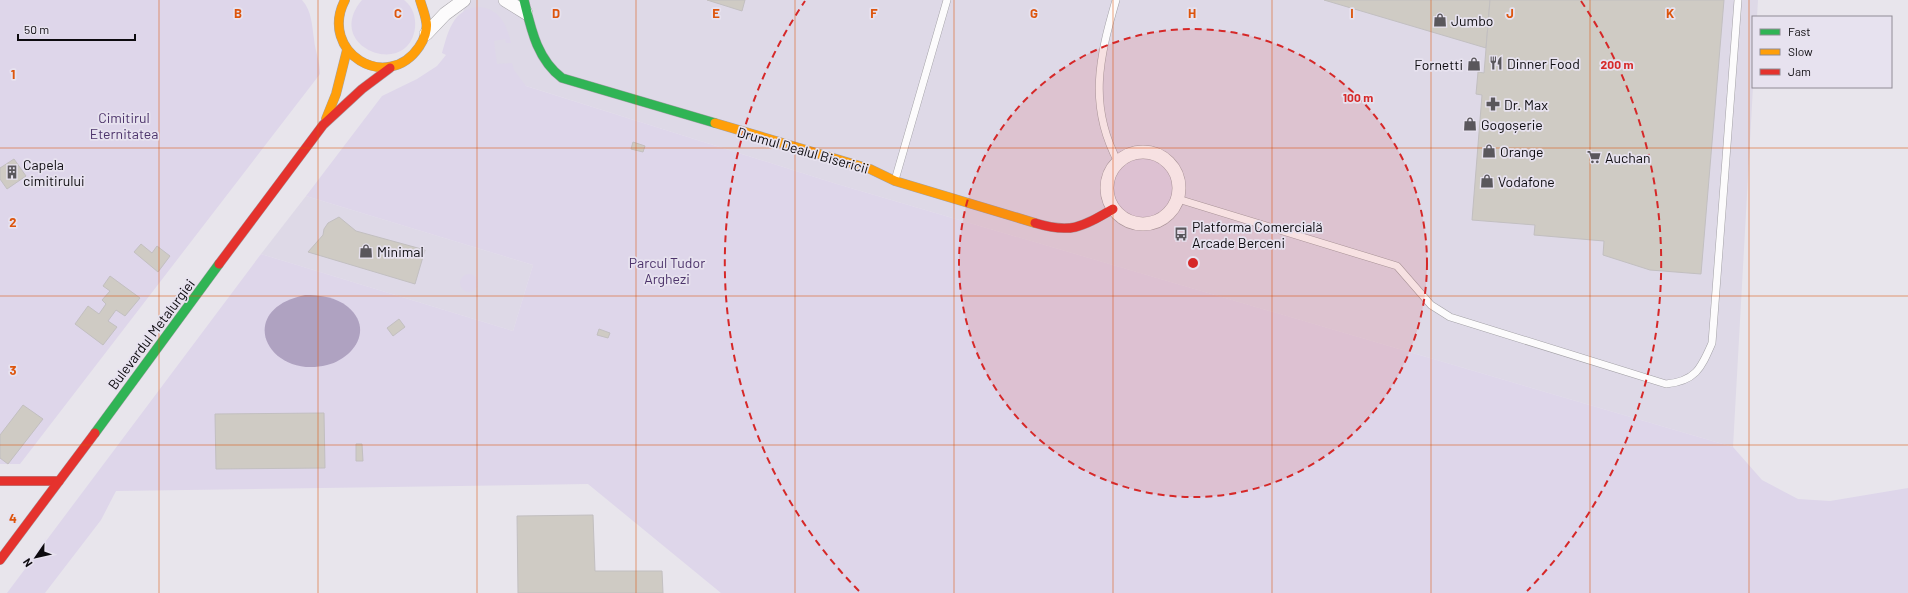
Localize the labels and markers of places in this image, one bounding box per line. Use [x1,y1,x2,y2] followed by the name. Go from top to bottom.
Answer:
[1432,12,1448,28] shop icon: Jumbo
[1451,12,1493,29] place label: Jumbo
[1488,55,1504,71] restaurant icon: Dinner Food
[1507,55,1580,72] place label: Dinner Food
[1414,56,1463,73] place label: Fornetti
[1466,56,1482,72] shop icon: Fornetti
[1485,96,1501,112] pharmacy icon: Dr. Max
[1504,96,1548,113] place label: Dr. Max
[1462,116,1478,132] shop icon: Gogoșerie
[1481,116,1543,133] place label: Gogoșerie
[1481,143,1497,159] shop icon: Orange
[1500,143,1543,160] place label: Orange
[1586,149,1602,165] supermarket icon: Auchan
[1605,149,1651,166] place label: Auchan
[23,156,85,189] place label: Capela cimitirului
[4,164,20,180] building icon: Capela cimitirului
[1479,173,1495,189] shop icon: Vodafone
[1498,173,1555,190] place label: Vodafone
[1192,218,1323,251] place label: Platforma Comercială Arcade Berceni
[1173,226,1189,242] bus stop icon: Platforma Comercială Arcade Berceni
[358,243,374,259] shop icon: Minimal
[377,243,424,260] place label: Minimal
[1186,256,1200,270] centre of rings

